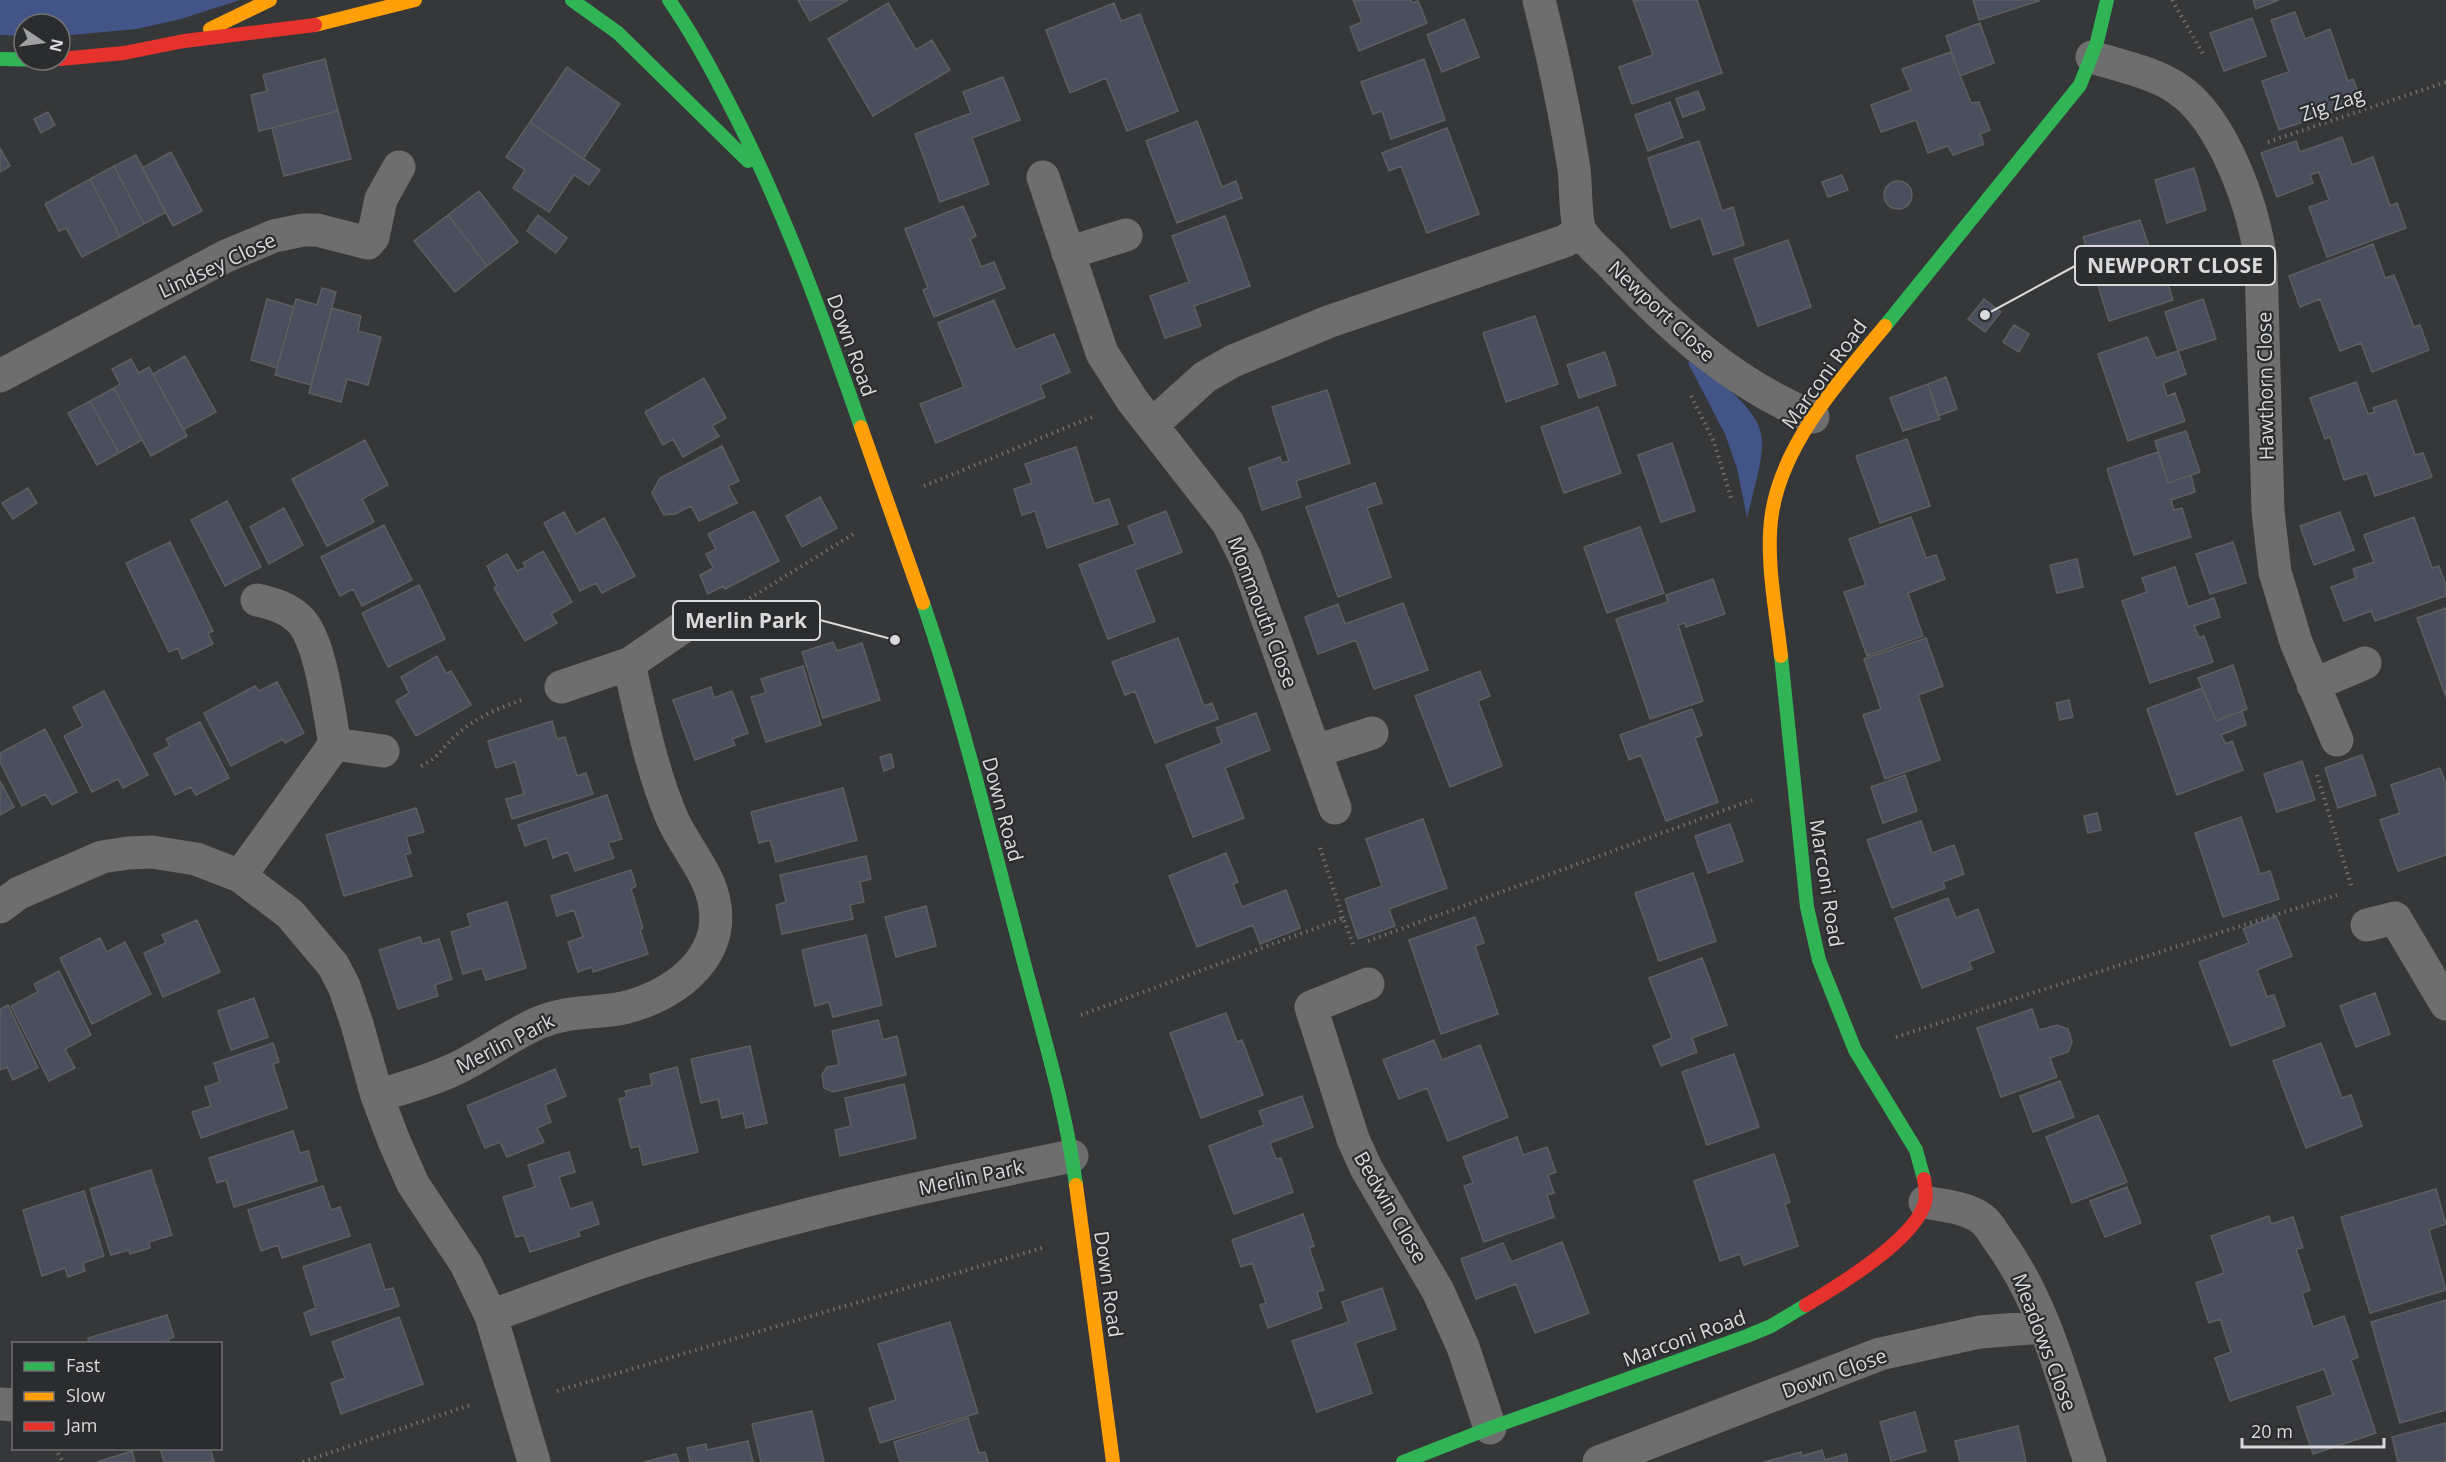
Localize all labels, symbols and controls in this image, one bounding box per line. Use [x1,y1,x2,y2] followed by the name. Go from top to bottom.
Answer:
[12,12,72,72] north arrow
[44,37,69,54] text: N
[2296,80,2368,128] street label: Zig Zag
[154,226,280,304] street label: Lindsey Close
[2075,246,2275,285] callout: NEWPORT CLOSE
[2087,251,2263,279] text: NEWPORT CLOSE
[1603,254,1721,368] street label: Newport Close
[821,290,883,400] street label: Down Road
[2250,311,2280,461] street label: Hawthorn Close
[1775,314,1873,434] street label: Marconi Road
[1222,532,1304,692] street label: Monmouth Close
[673,601,820,640] callout: Merlin Park
[685,606,808,634] text: Merlin Park
[976,754,1030,864] street label: Down Road
[1804,817,1850,949] street label: Marconi Road
[451,1007,559,1079] street label: Merlin Park
[1348,1146,1434,1268] street label: Bedwin Close
[916,1153,1027,1201] street label: Merlin Park
[1088,1229,1130,1339] street label: Down Road
[2006,1269,2084,1415] street label: Meadows Close
[1619,1303,1749,1373] street label: Marconi Road
[12,1342,222,1450] legend
[1778,1342,1890,1404] street label: Down Close
[66,1353,100,1377] text: Fast
[66,1383,105,1407] text: Slow
[2242,1411,2384,1449] scale bar
[64,1413,98,1437] text: Jam
[2251,1419,2293,1443] text: 20 m

